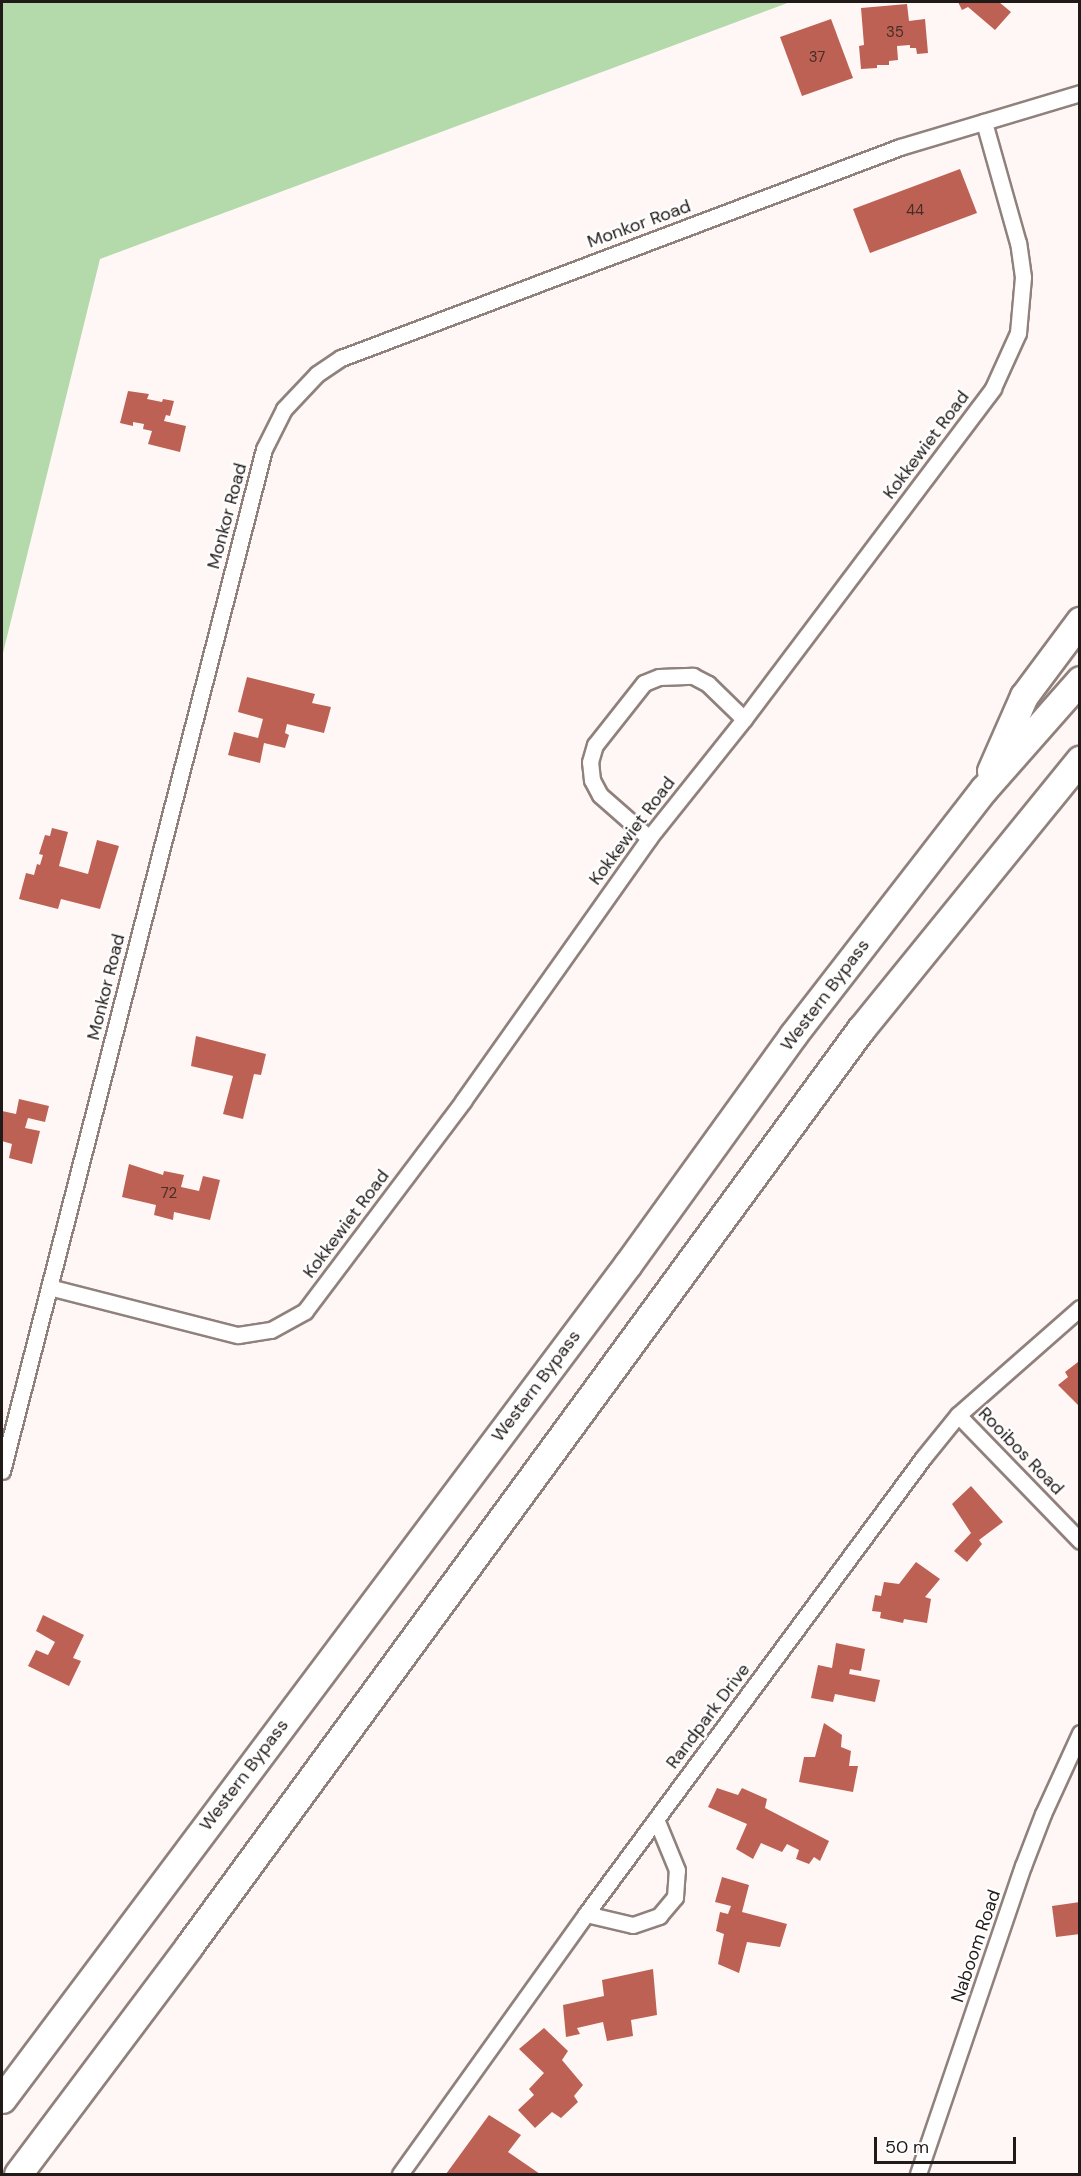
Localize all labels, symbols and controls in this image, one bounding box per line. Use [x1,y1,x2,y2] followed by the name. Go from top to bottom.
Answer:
[886,24,904,42] house number: 35
[809,49,825,67] house number: 37
[584,195,694,253] street label: Monkor Road
[906,202,924,220] house number: 44
[878,387,974,503] street label: Kokkewiet Road
[203,461,251,571] street label: Monkor Road
[584,773,680,889] street label: Kokkewiet Road
[82,932,130,1042] street label: Monkor Road
[776,935,874,1055] street label: Western Bypass
[298,1166,394,1282] street label: Kokkewiet Road
[161,1185,177,1203] house number: 72
[487,1326,585,1446] street label: Western Bypass
[974,1403,1068,1499] street label: Rooibos Road
[661,1659,755,1773] street label: Randpark Drive
[195,1715,293,1835] street label: Western Bypass
[947,1887,1005,2005] street label: Naboom Road
[877,2125,1020,2163] scale bar
[885,2135,929,2159] text: 50 m

